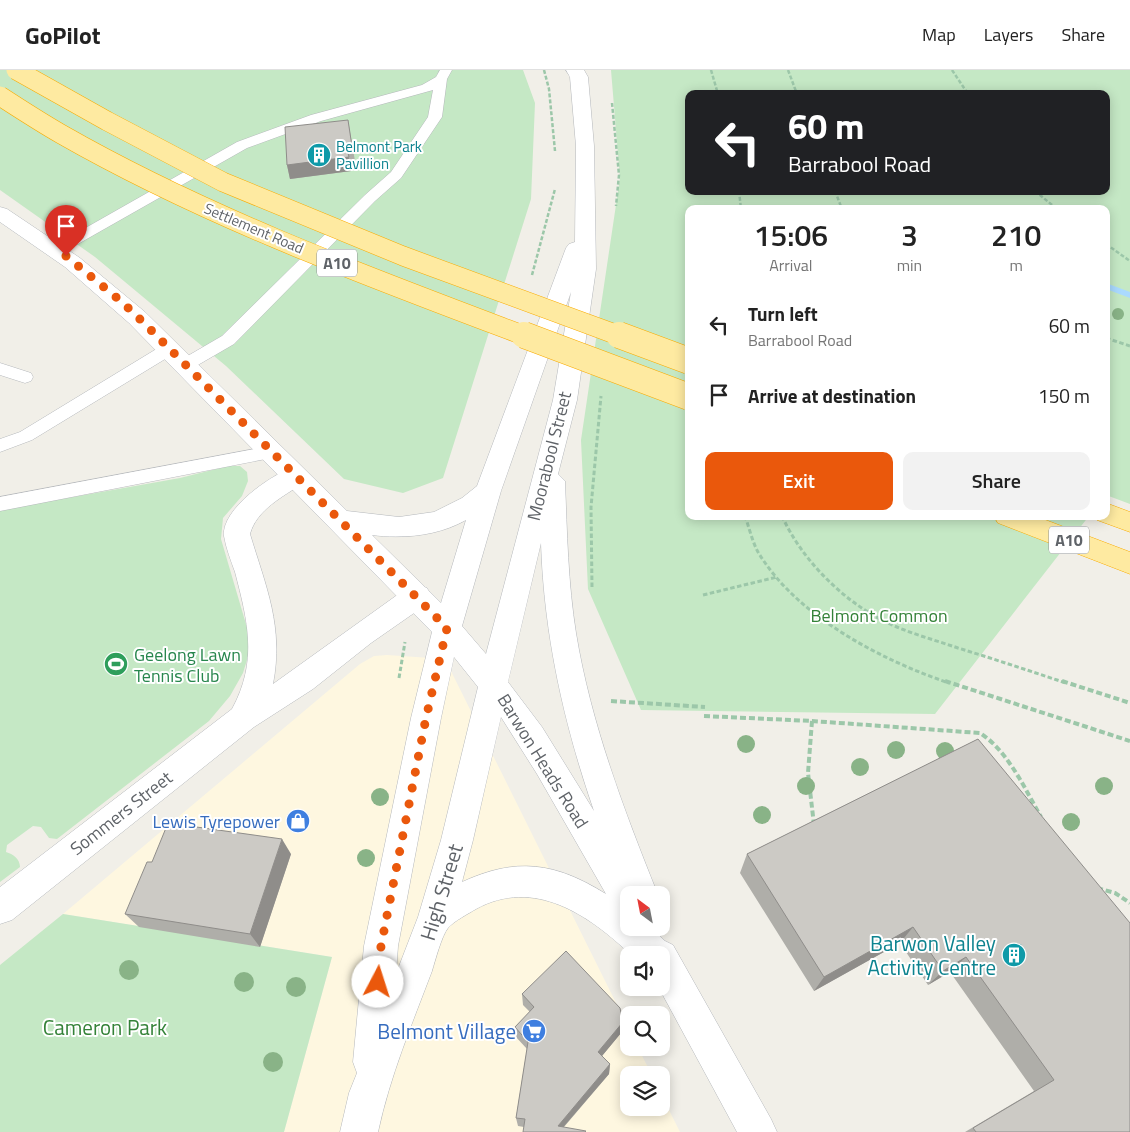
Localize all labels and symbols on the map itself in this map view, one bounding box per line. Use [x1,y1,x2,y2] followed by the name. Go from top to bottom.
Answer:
[336,135,422,175] place label: Belmont Park Pavillion
[306,142,332,168] building icon: Belmont Park Pavillion
[201,197,307,259] street label: Settlement Road
[45,205,87,256] pin
[317,250,357,277] road number: A10
[520,388,578,523] street label: Moorabool Street
[1049,526,1089,554] road number: A10
[810,602,948,629] park label: Belmont Common
[134,641,241,689] place label: Geelong Lawn Tennis Club
[103,651,129,677] sports icon: Geelong Lawn Tennis Club
[491,689,595,833] street label: Barwon Heads Road
[64,764,178,862] street label: Sommers Street
[153,808,280,835] place label: Lewis Tyrepower
[285,808,311,834] shop icon: Lewis Tyrepower
[411,839,471,944] street label: High Street
[620,886,670,936] north arrow
[868,927,996,983] place label: Barwon Valley Activity Centre
[1001,942,1027,968] building icon: Barwon Valley Activity Centre
[351,955,403,1007] position arrow
[43,1011,167,1043] park label: Cameron Park
[377,1015,516,1047] place label: Belmont Village
[521,1018,547,1044] supermarket icon: Belmont Village

